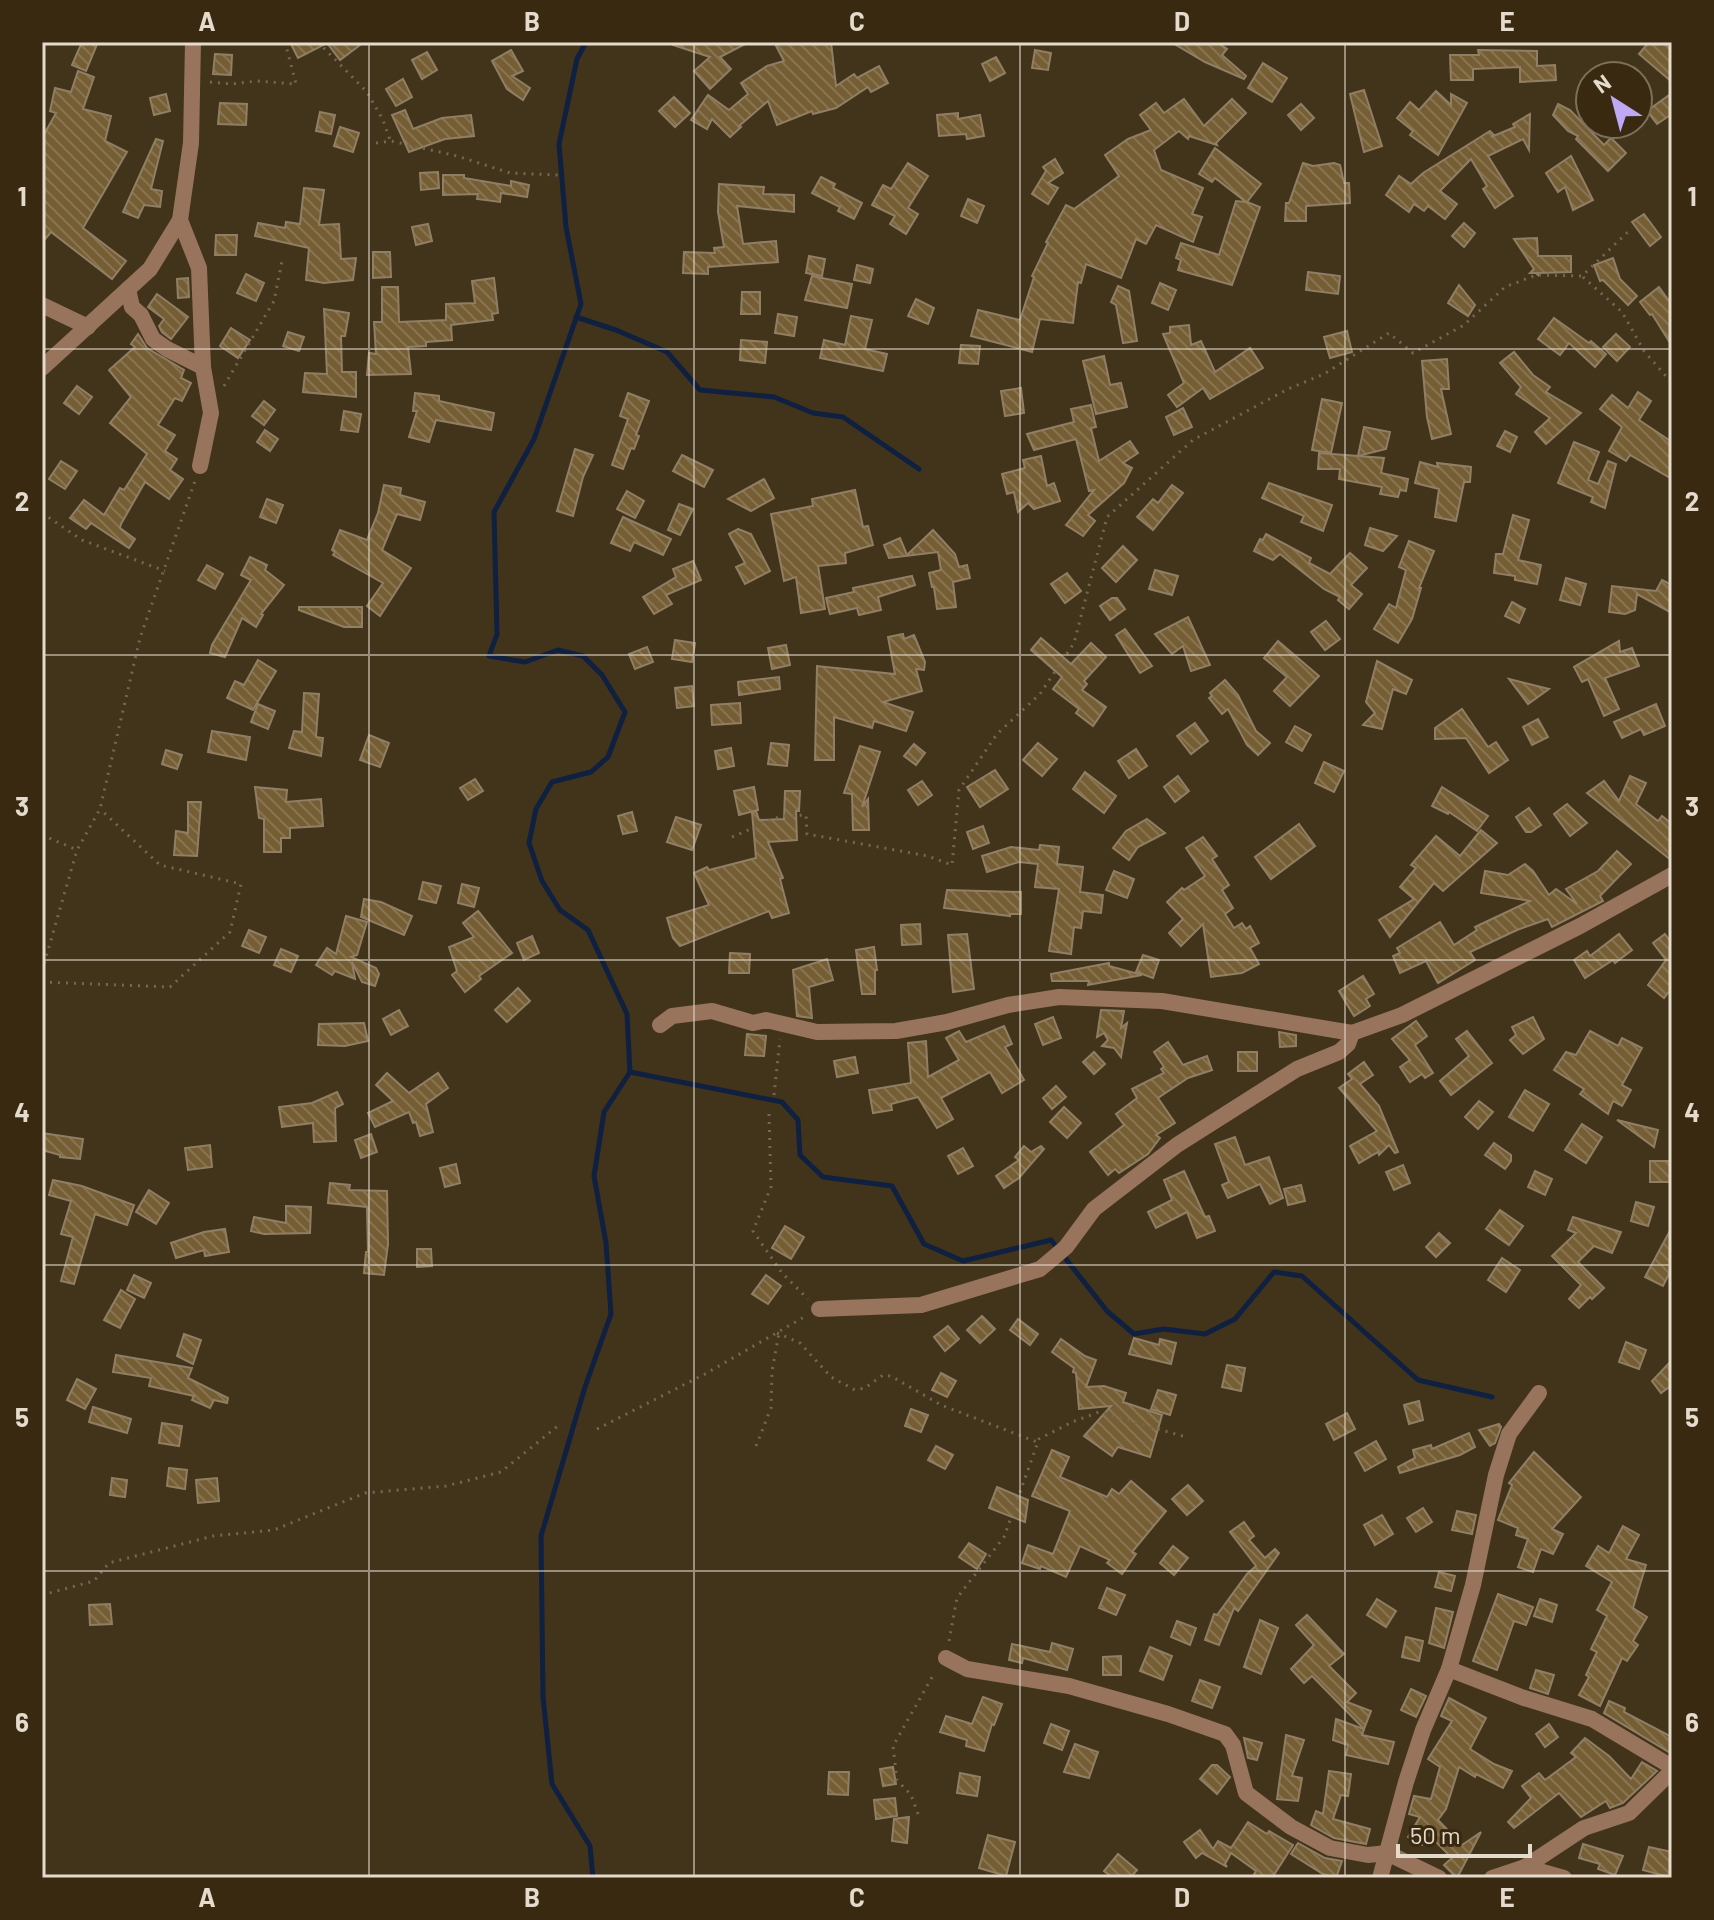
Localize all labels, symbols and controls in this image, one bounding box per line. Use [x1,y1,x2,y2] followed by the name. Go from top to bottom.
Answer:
[198,5,216,36] text: A
[524,5,540,36] text: B
[849,5,865,36] text: C
[1174,5,1190,36] text: D
[1499,5,1515,36] text: E
[1574,60,1654,140] north arrow
[1588,68,1615,98] text: N
[17,180,27,211] text: 1
[1687,180,1697,211] text: 1
[15,485,29,516] text: 2
[1685,485,1699,516] text: 2
[15,790,29,821] text: 3
[1685,790,1699,821] text: 3
[14,1096,30,1127] text: 4
[1684,1096,1700,1127] text: 4
[15,1401,29,1432] text: 5
[1685,1401,1699,1432] text: 5
[15,1706,29,1737] text: 6
[1685,1706,1699,1737] text: 6
[1398,1808,1530,1858] scale bar
[1410,1820,1461,1849] text: 50 m
[198,1881,216,1912] text: A
[524,1881,540,1912] text: B
[849,1881,865,1912] text: C
[1174,1881,1190,1912] text: D
[1499,1881,1515,1912] text: E

